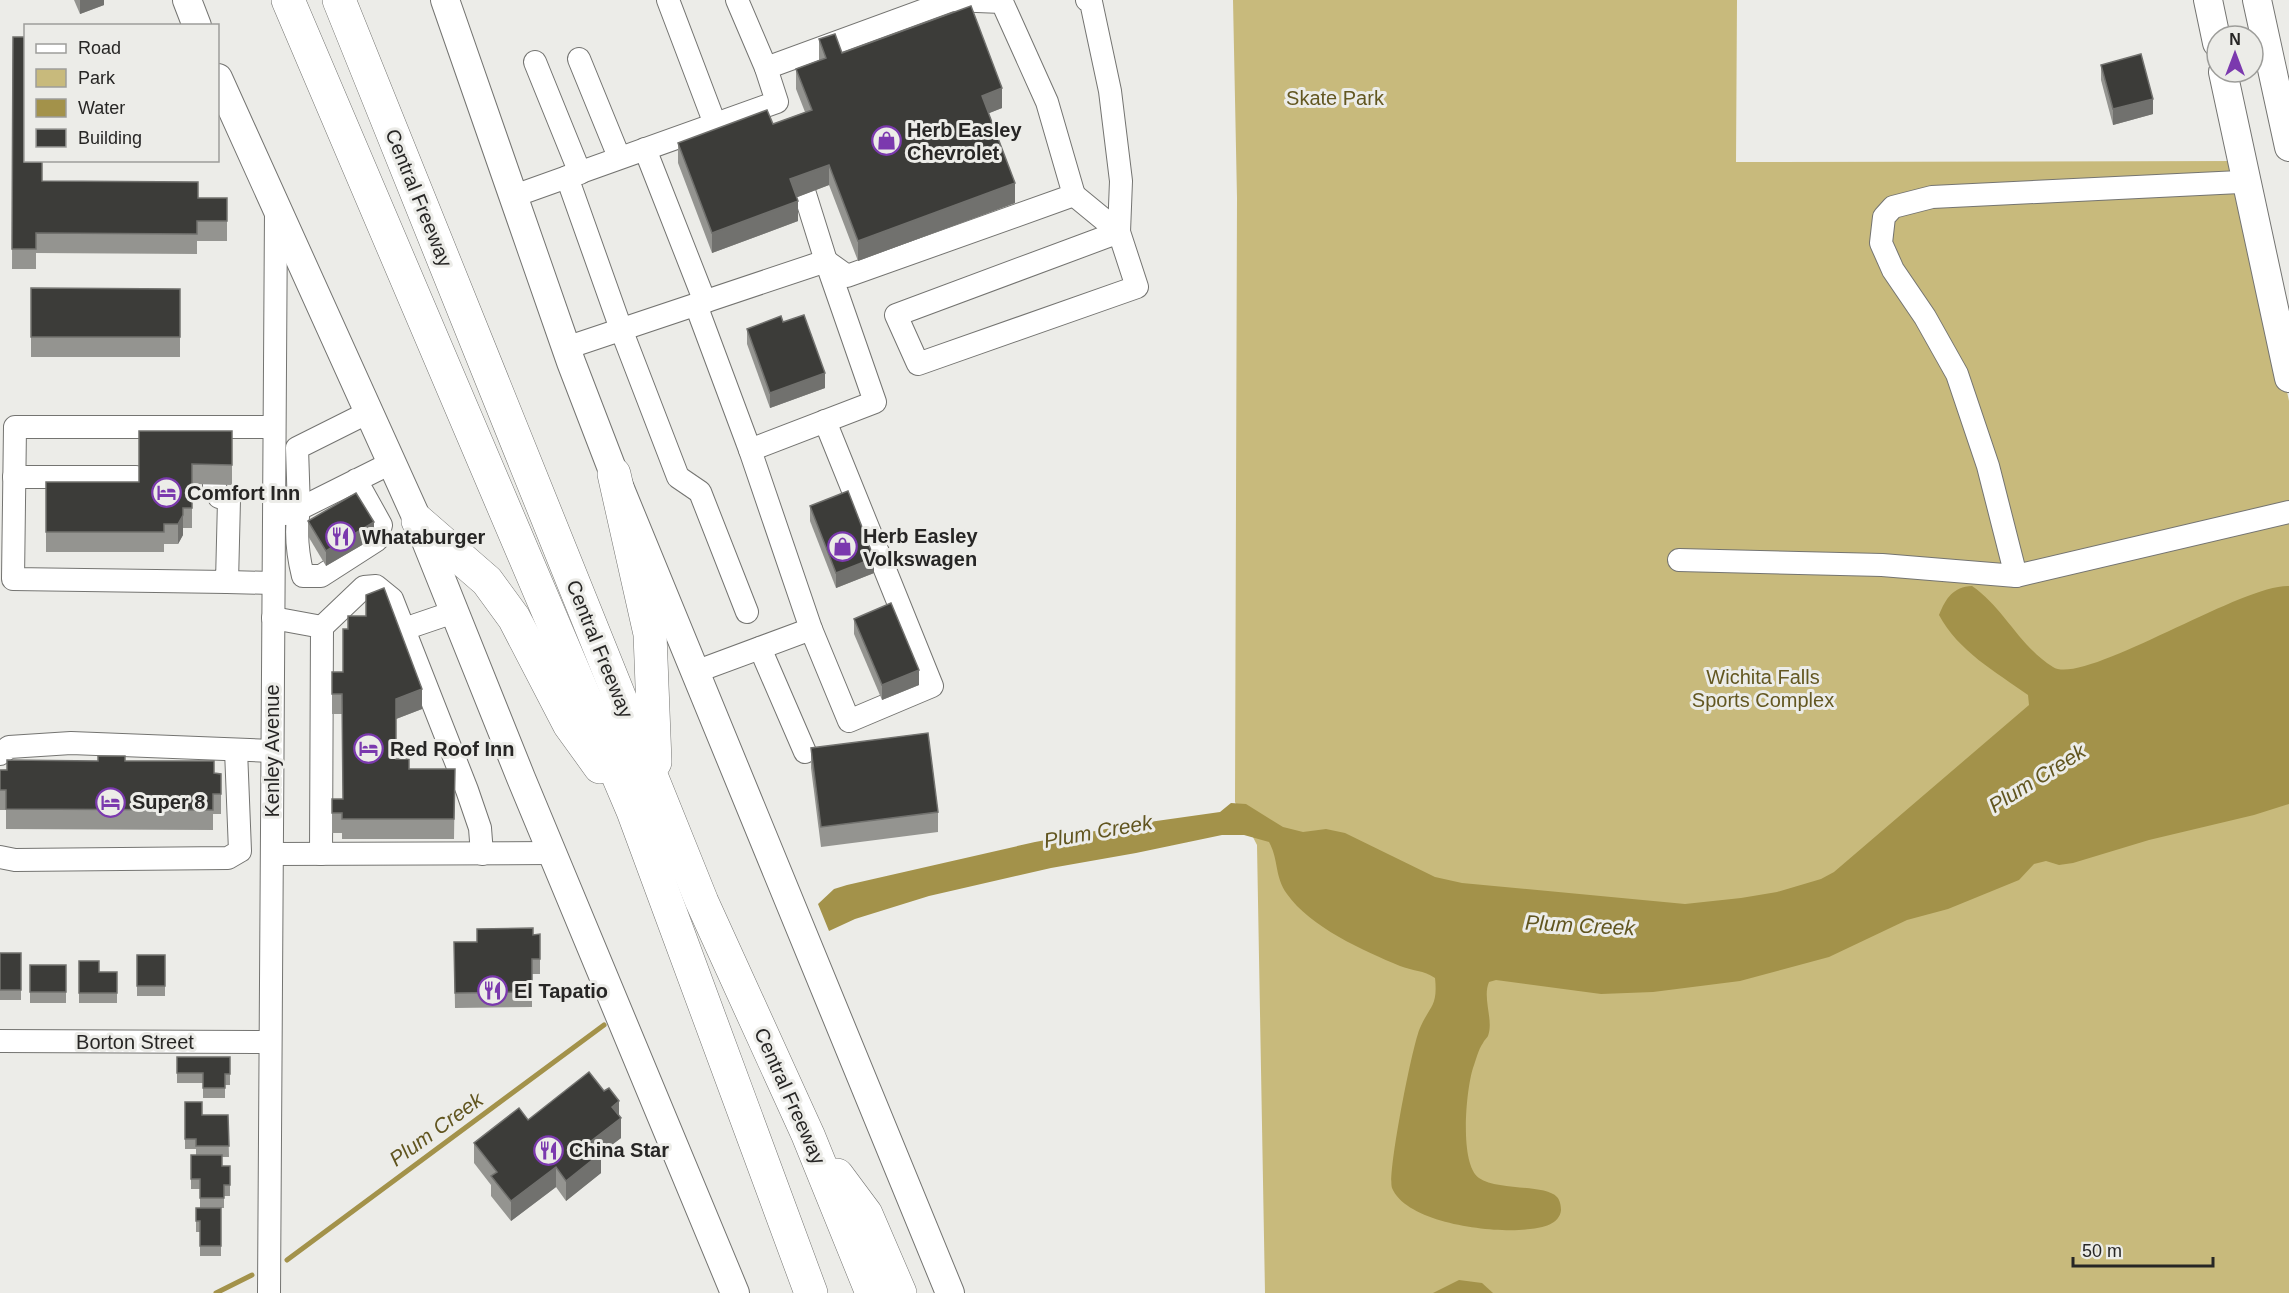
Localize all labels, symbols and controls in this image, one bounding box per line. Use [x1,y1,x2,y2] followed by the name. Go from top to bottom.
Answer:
[24,24,219,162] legend
[2205,24,2265,84] north arrow
[2229,31,2241,48] text: N
[78,38,121,58] text: Road
[78,68,116,88] text: Park
[1286,87,1385,109] park label: Skate Park
[78,98,125,118] text: Water
[907,119,1022,164] place label: Herb Easley Chevrolet
[870,125,902,157] shop icon: Herb Easley Chevrolet
[381,126,457,270] street label: Central Freeway
[78,128,142,148] text: Building
[150,477,182,509] hotel icon: Comfort Inn
[187,482,300,504] place label: Comfort Inn
[325,521,357,553] restaurant icon: Whataburger
[863,525,978,570] place label: Herb Easley Volkswagen
[362,526,486,548] place label: Whataburger
[826,531,858,563] shop icon: Herb Easley Volkswagen
[562,577,638,721] street label: Central Freeway
[1692,666,1834,711] park label: Wichita Falls Sports Complex
[261,684,283,818] street label: Kenley Avenue
[353,733,385,765] hotel icon: Red Roof Inn
[390,738,514,760] place label: Red Roof Inn
[1984,738,2091,817] water label: Plum Creek
[95,786,127,818] hotel icon: Super 8
[132,791,205,813] place label: Super 8
[1042,810,1155,852] water label: Plum Creek
[1525,911,1637,939] water label: Plum Creek
[477,975,509,1007] restaurant icon: El Tapatio
[514,980,608,1002] place label: El Tapatio
[750,1025,830,1167] street label: Central Freeway
[76,1031,194,1053] street label: Borton Street
[385,1087,488,1171] water label: Plum Creek
[532,1134,564,1166] restaurant icon: China Star
[569,1139,669,1161] place label: China Star
[2073,1230,2212,1268] scale bar
[2082,1241,2122,1261] text: 50 m

